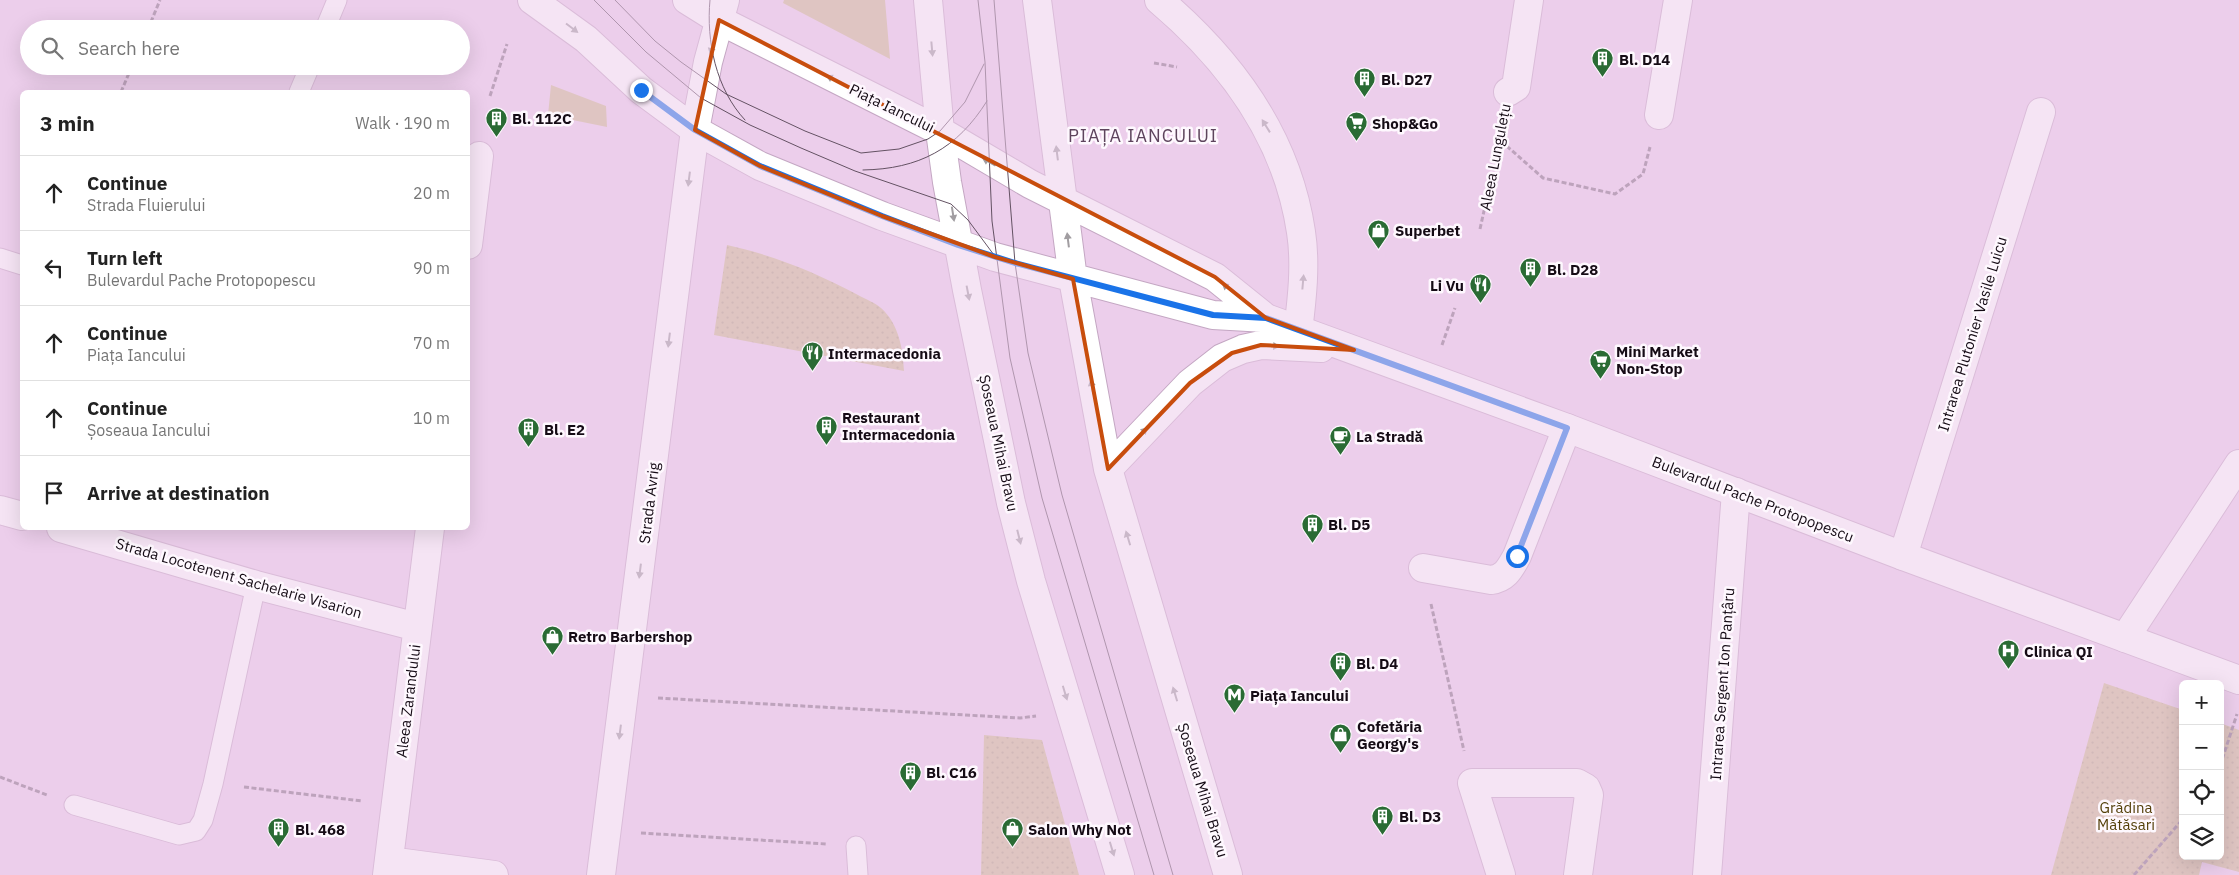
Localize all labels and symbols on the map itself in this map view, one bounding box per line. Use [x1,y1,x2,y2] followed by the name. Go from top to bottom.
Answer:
[565,23,579,33] one-way arrow
[708,39,716,54] one-way arrow
[928,41,936,57] one-way arrow
[1591,47,1615,78] building icon: Bl. D14
[1619,50,1670,69] place label: Bl. D14
[1353,67,1377,98] building icon: Bl. D27
[1381,70,1432,89] place label: Bl. D27
[826,75,840,83] one-way arrow
[630,79,653,102] route end
[846,79,938,137] street label: Piața Iancului
[1475,102,1515,212] street label: Aleea Lungulețu
[484,106,508,137] building icon: Bl. 112C
[512,109,572,128] place label: Bl. 112C
[1344,111,1368,142] supermarket icon: Shop&Go
[1372,114,1438,133] place label: Shop&Go
[1262,120,1271,133] one-way arrow
[1068,124,1218,147] district label: PIAȚA IANCULUI
[1052,145,1060,161] one-way arrow
[982,157,996,166] one-way arrow
[685,171,693,187] one-way arrow
[949,206,957,222] one-way arrow
[1367,218,1391,249] shop icon: Superbet
[1395,221,1460,240] place label: Superbet
[1064,232,1072,248] one-way arrow
[1933,234,2011,434] street label: Intrarea Plutonier Vasile Luicu
[1519,257,1543,288] building icon: Bl. D28
[1547,260,1598,279] place label: Bl. D28
[1468,273,1492,304] restaurant icon: Li Vu
[1299,274,1307,290] one-way arrow
[1430,276,1464,295] place label: Li Vu
[1222,282,1235,293] one-way arrow
[964,285,972,301] one-way arrow
[665,332,673,348] one-way arrow
[800,341,824,372] restaurant icon: Intermacedonia
[1264,342,1280,350] one-way arrow
[1616,342,1699,378] place label: Mini Market Non-Stop
[828,344,941,363] place label: Intermacedonia
[1588,348,1612,379] supermarket icon: Mini Market Non-Stop
[975,373,1023,513] street label: Șoseaua Mihai Bravu
[1087,378,1095,394] one-way arrow
[842,408,955,444] place label: Restaurant Intermacedonia
[814,414,838,445] building icon: Restaurant Intermacedonia
[516,417,540,448] building icon: Bl. E2
[544,420,585,439] place label: Bl. E2
[1328,424,1352,455] cafe icon: La Stradă
[1356,427,1424,446] place label: La Stradă
[1136,428,1148,440] one-way arrow
[1649,452,1857,546] street label: Bulevardul Pache Protopopescu
[635,461,663,545] street label: Strada Avrig
[1300,512,1324,543] building icon: Bl. D5
[1328,515,1370,534] place label: Bl. D5
[1016,530,1024,545] one-way arrow
[1124,531,1132,546] one-way arrow
[114,534,364,622] street label: Strada Locotenent Sachelarie Visarion
[1506,545,1529,568] route start
[636,563,644,579] one-way arrow
[1706,587,1738,781] street label: Intrarea Sergent Ion Panțâru
[540,624,564,655] shop icon: Retro Barbershop
[568,627,692,646] place label: Retro Barbershop
[1996,639,2020,670] hospital icon: Clinica QI
[2024,642,2093,661] place label: Clinica QI
[392,643,424,759] street label: Aleea Zarandului
[1328,651,1352,682] building icon: Bl. D4
[1356,654,1398,673] place label: Bl. D4
[1222,683,1246,714] metro station icon: Piața Iancului
[1061,686,1069,701] one-way arrow
[1170,686,1178,701] one-way arrow
[1250,686,1349,705] place label: Piața Iancului
[1357,717,1423,753] place label: Cofetăria Georgy's
[1174,721,1232,859] street label: Șoseaua Mihai Bravu
[1329,723,1353,754] shop icon: Cofetăria Georgy's
[616,724,624,740] one-way arrow
[898,760,922,791] building icon: Bl. C16
[926,763,977,782] place label: Bl. C16
[2097,798,2155,834] park label: Grădina Mătăsari
[1371,804,1395,835] building icon: Bl. D3
[1399,807,1441,826] place label: Bl. D3
[267,817,291,848] building icon: Bl. 468
[1000,817,1024,848] shop icon: Salon Why Not
[295,820,345,839] place label: Bl. 468
[1028,820,1132,839] place label: Salon Why Not
[1108,842,1116,857] one-way arrow

